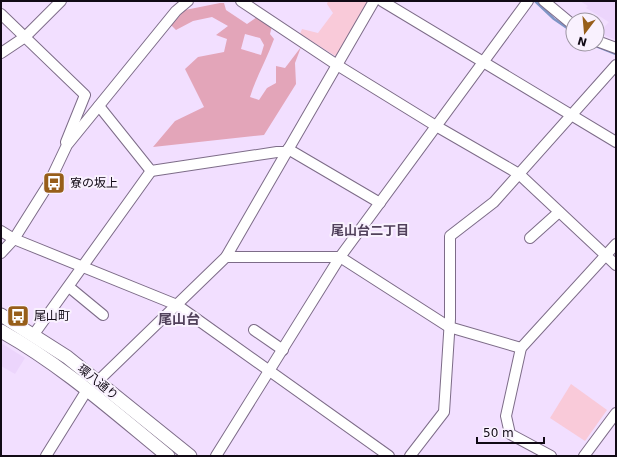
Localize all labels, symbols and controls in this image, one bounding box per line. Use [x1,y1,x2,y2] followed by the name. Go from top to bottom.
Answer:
[565,12,605,52] north arrow
[576,34,589,49] text: N
[41,170,67,196] bus stop icon: 寮の坂上
[70,176,118,190] place label: 寮の坂上
[331,223,409,238] district label: 尾山台二丁目
[5,303,31,329] bus stop icon: 尾山町
[34,309,70,323] place label: 尾山町
[158,311,200,327] district label: 尾山台
[75,361,121,403] street label: 環八通り
[477,419,544,445] scale bar
[483,426,514,440] text: 50 m

